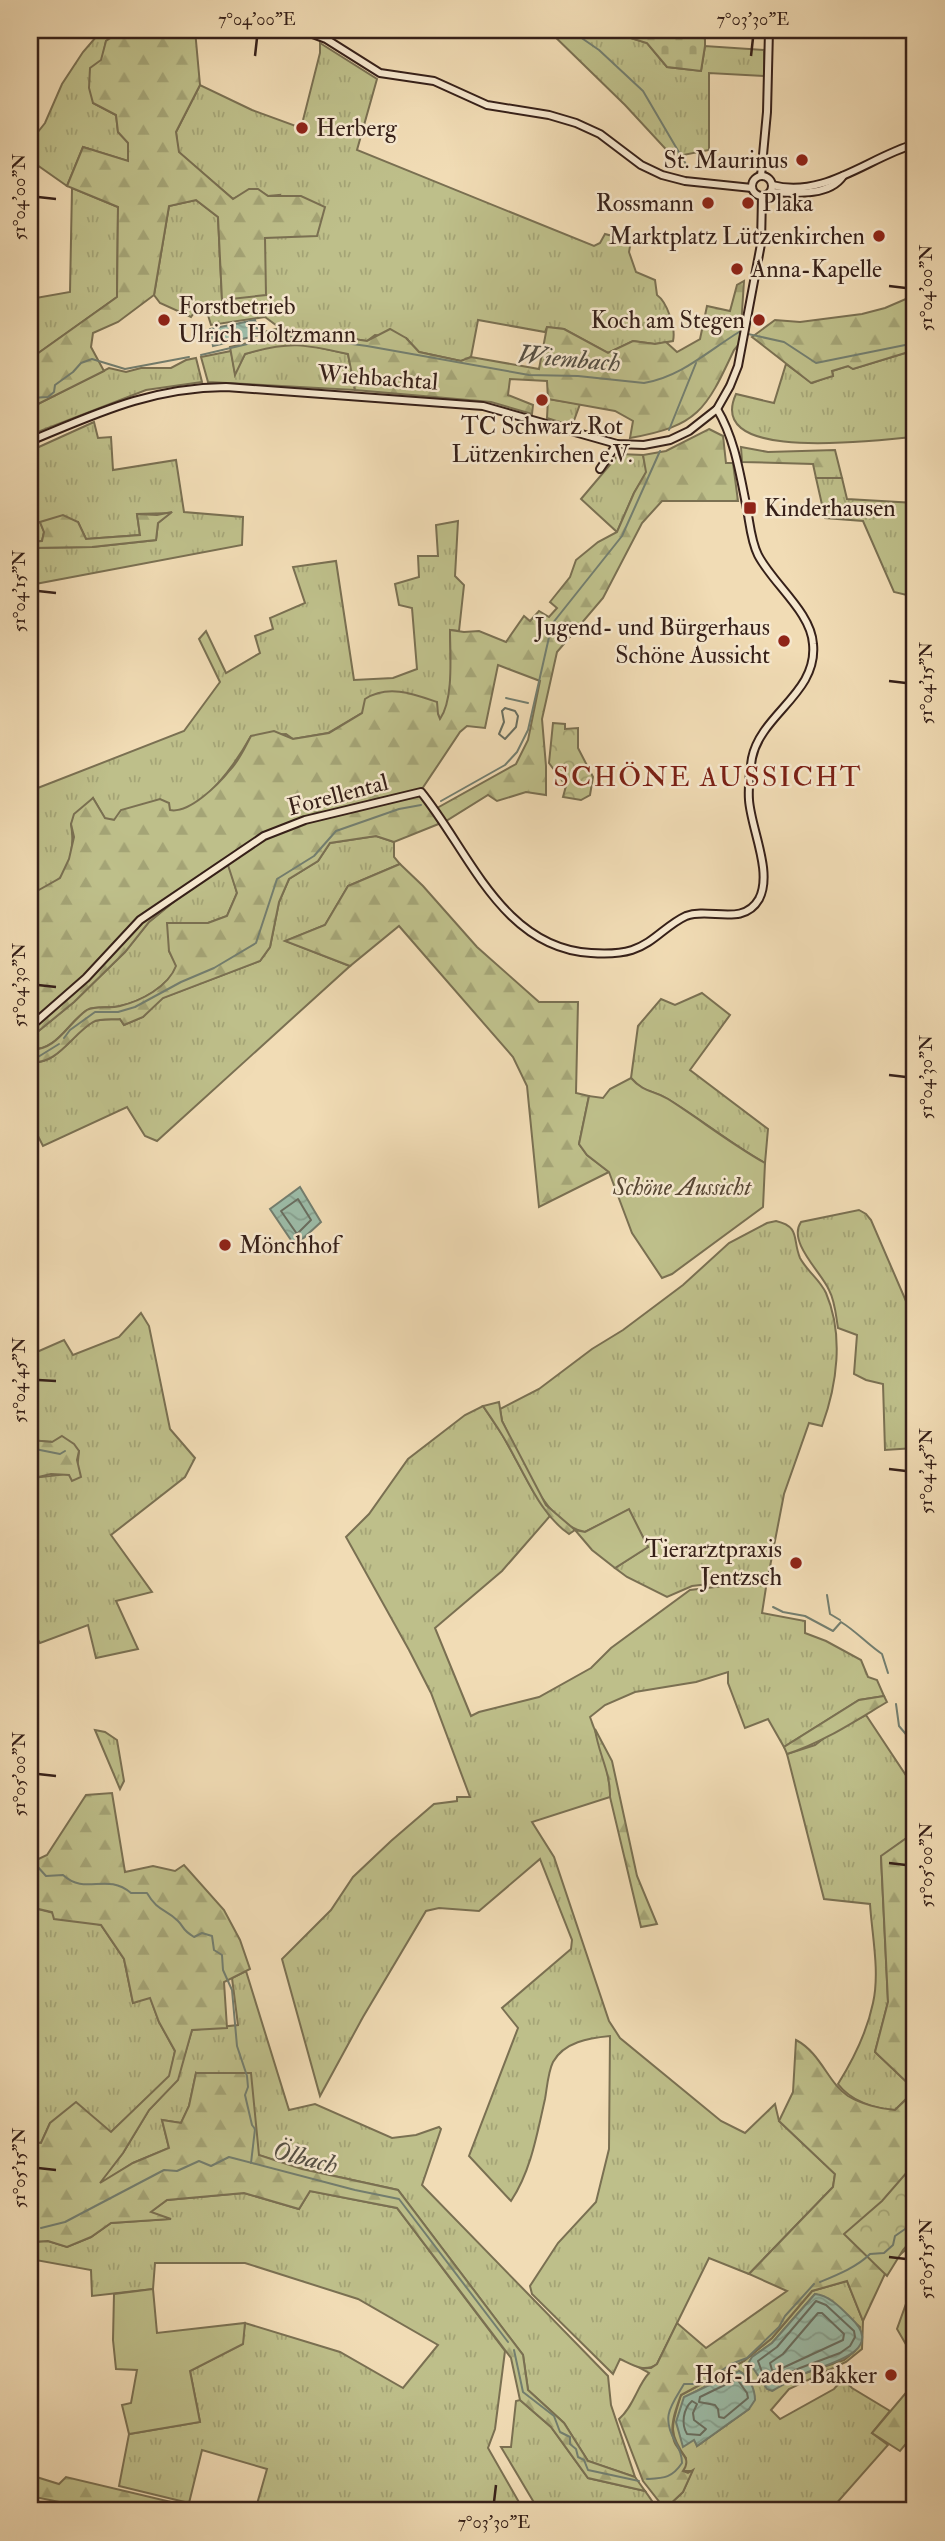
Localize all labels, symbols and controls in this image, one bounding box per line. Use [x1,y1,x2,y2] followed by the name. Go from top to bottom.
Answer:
[218,8,296,31] text: 7°04'00"E
[717,8,789,31] text: 7°03'30"E
[316,113,398,144] place label: Herberg
[294,120,310,136] marker: Herberg
[664,145,788,176] place label: St. Maurinus
[794,152,810,168] marker: St. Maurinus
[8,154,31,240] text: 51°04'00"N
[596,188,694,219] place label: Rossmann
[762,188,814,219] place label: Plaka
[700,195,716,211] marker: Rossmann
[740,195,756,211] marker: Plaka
[609,221,865,252] place label: Marktplatz Lützenkirchen
[871,228,887,244] marker: Marktplatz Lützenkirchen
[915,245,938,331] text: 51°04'00"N
[750,254,882,285] place label: Anna-Kapelle
[729,261,745,277] marker: Anna-Kapelle
[178,291,356,350] place label: Forstbetrieb Ulrich Holtzmann
[591,305,745,336] place label: Koch am Stegen
[156,312,172,328] marker: Forstbetrieb Ulrich Holtzmann
[751,312,767,328] marker: Koch am Stegen
[516,339,622,379] water label: Wiembach
[316,358,439,398] street label: Wiehbachtal
[534,392,550,408] marker: TC Schwarz Rot Lützenkirchen e.V.
[451,411,633,470] place label: TC Schwarz Rot Lützenkirchen e.V.
[764,493,896,524] place label: Kinderhausen
[742,500,758,516] marker: Kinderhausen
[8,550,31,632] text: 51°04'15"N
[534,612,770,671] place label: Jugend- und Bürgerhaus Schöne Aussicht
[776,633,792,649] marker: Jugend- und Bürgerhaus Schöne Aussicht
[915,642,938,724] text: 51°04'15"N
[553,760,863,795] district label: SCHÖNE AUSSICHT
[284,767,392,823] street label: Forellental
[8,943,31,1027] text: 51°04'30"N
[915,1035,938,1119] text: 51°04'30"N
[612,1172,752,1203] park label: Schöne Aussicht
[239,1230,343,1261] place label: Mönchhof
[217,1237,233,1253] marker: Mönchhof
[8,1337,31,1423] text: 51°04'45"N
[915,1428,938,1514] text: 51°04'45"N
[645,1534,782,1593] place label: Tierarztpraxis Jentzsch
[788,1555,804,1571] marker: Tierarztpraxis Jentzsch
[8,1732,31,1816] text: 51°05'00"N
[915,1823,938,1907] text: 51°05'00"N
[8,2128,31,2208] text: 51°05'15"N
[269,2133,341,2182] water label: Ölbach
[915,2219,938,2299] text: 51°05'15"N
[695,2360,877,2391] place label: Hof-Laden Bakker
[883,2367,899,2383] marker: Hof-Laden Bakker
[458,2511,530,2534] text: 7°03'30"E

